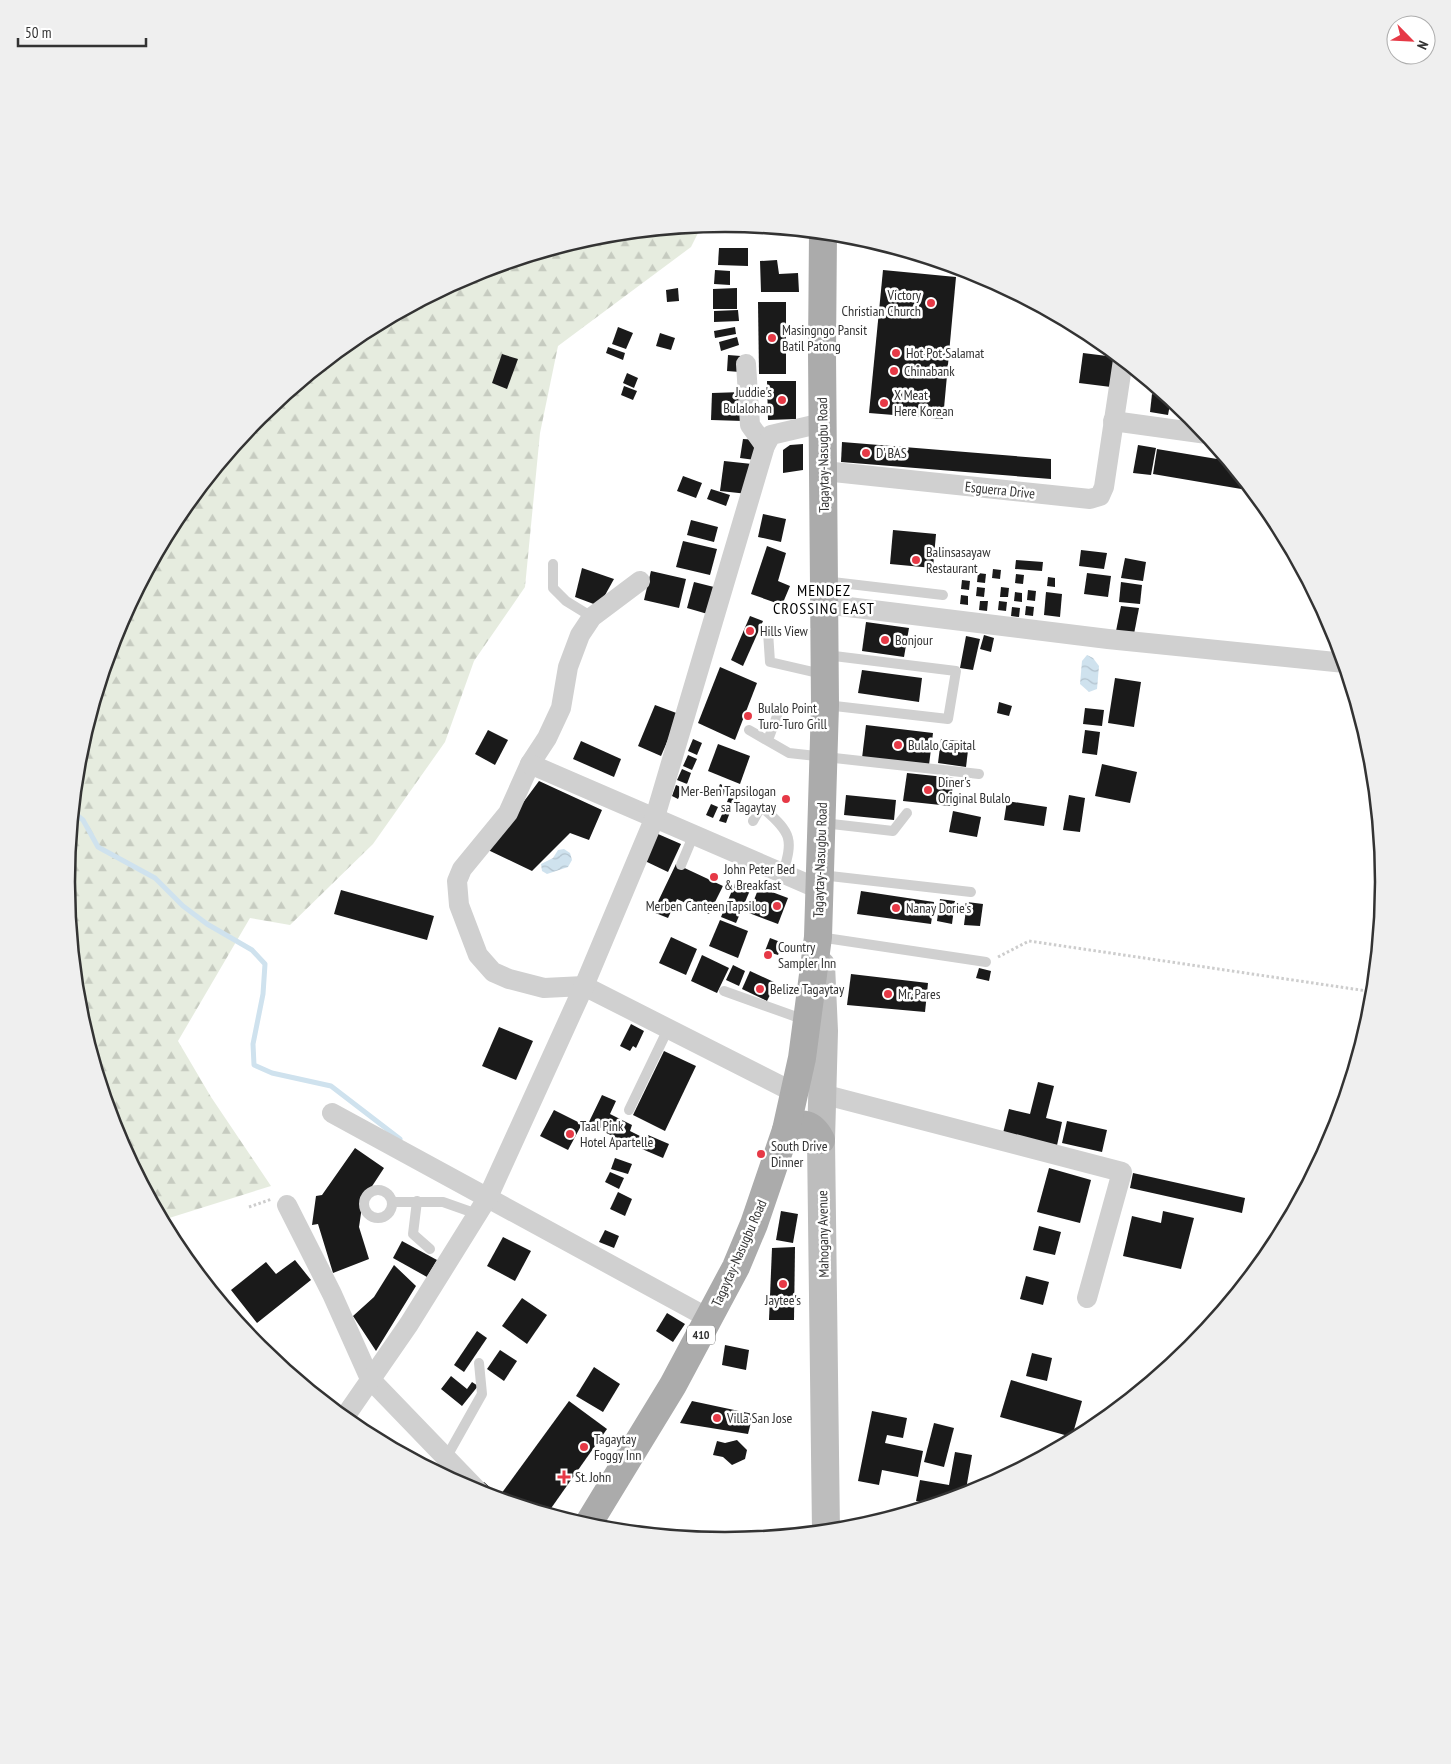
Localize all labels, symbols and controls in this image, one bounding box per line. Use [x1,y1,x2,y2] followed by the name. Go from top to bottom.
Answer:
[18,15,145,47] scale bar
[1386,15,1436,65] north arrow
[25,23,51,42] text: 50 m
[1413,38,1433,52] text: N
[842,286,922,320] place label: Victory Christian Church
[925,297,937,309] marker: Victory Christian Church
[782,321,867,355] place label: Masingngo Pansit Batil Patong
[766,332,778,344] marker: Masingngo Pansit Batil Patong
[906,344,984,362] place label: Hot Pot Salamat
[890,347,902,359] marker: Hot Pot Salamat
[904,362,955,380] place label: Chinabank
[888,365,900,377] marker: Chinabank
[723,383,772,417] place label: Juddie's Bulalohan
[894,386,954,420] place label: X Meat Here Korean
[776,394,788,406] marker: Juddie's Bulalohan
[813,397,833,513] street label: Tagaytay-Nasugbu Road
[878,397,890,409] marker: X Meat Here Korean
[876,444,907,462] place label: D' BAS
[860,447,872,459] marker: D' BAS
[964,477,1036,503] street label: Esguerra Drive
[926,543,991,577] place label: Balinsasayaw Restaurant
[910,554,922,566] marker: Balinsasayaw Restaurant
[773,580,875,618] district label: MENDEZ CROSSING EAST
[760,622,809,640] place label: Hills View
[744,625,756,637] marker: Hills View
[895,631,933,649] place label: Bonjour
[879,634,891,646] marker: Bonjour
[758,699,828,733] place label: Bulalo Point Turo-Turo Grill
[742,710,754,722] marker: Bulalo Point Turo-Turo Grill
[908,736,976,754] place label: Bulalo Capital
[892,739,904,751] marker: Bulalo Capital
[938,773,1010,807] place label: Diner's Original Bulalo
[681,782,777,816] place label: Mer-Ben Tapsilogan sa Tagaytay
[922,784,934,796] marker: Diner's Original Bulalo
[780,793,792,805] marker: Mer-Ben Tapsilogan sa Tagaytay
[809,802,831,918] street label: Tagaytay-Nasugbu Road
[723,860,795,894] place label: John Peter Bed & Breakfast
[708,871,720,883] marker: John Peter Bed & Breakfast
[646,897,767,915] place label: Merben Canteen Tapsilog
[906,899,971,917] place label: Nanay Dorie's
[771,900,783,912] marker: Merben Canteen Tapsilog
[890,902,902,914] marker: Nanay Dorie's
[778,938,836,972] place label: Country Sampler Inn
[762,949,774,961] marker: Country Sampler Inn
[770,980,845,998] place label: Belize Tagaytay
[754,983,766,995] marker: Belize Tagaytay
[898,985,941,1003] place label: Mr. Pares
[882,988,894,1000] marker: Mr. Pares
[580,1117,653,1151] place label: Taal Pink Hotel Apartelle
[564,1128,576,1140] marker: Taal Pink Hotel Apartelle
[771,1137,828,1171] place label: South Drive Dinner
[755,1148,767,1160] marker: South Drive Dinner
[813,1190,833,1278] street label: Mahogany Avenue
[707,1197,771,1309] street label: Tagaytay-Nasugbu Road
[777,1278,789,1290] marker: Jaytee's
[764,1291,801,1309] place label: Jaytee's
[687,1326,715,1344] road number: 410
[726,1409,792,1427] place label: Villa San Jose
[711,1412,723,1424] marker: Villa San Jose
[594,1430,641,1464] place label: Tagaytay Foggy Inn
[578,1441,590,1453] marker: Tagaytay Foggy Inn
[575,1468,611,1486] place label: St. John
[557,1470,571,1484] marker: St. John

